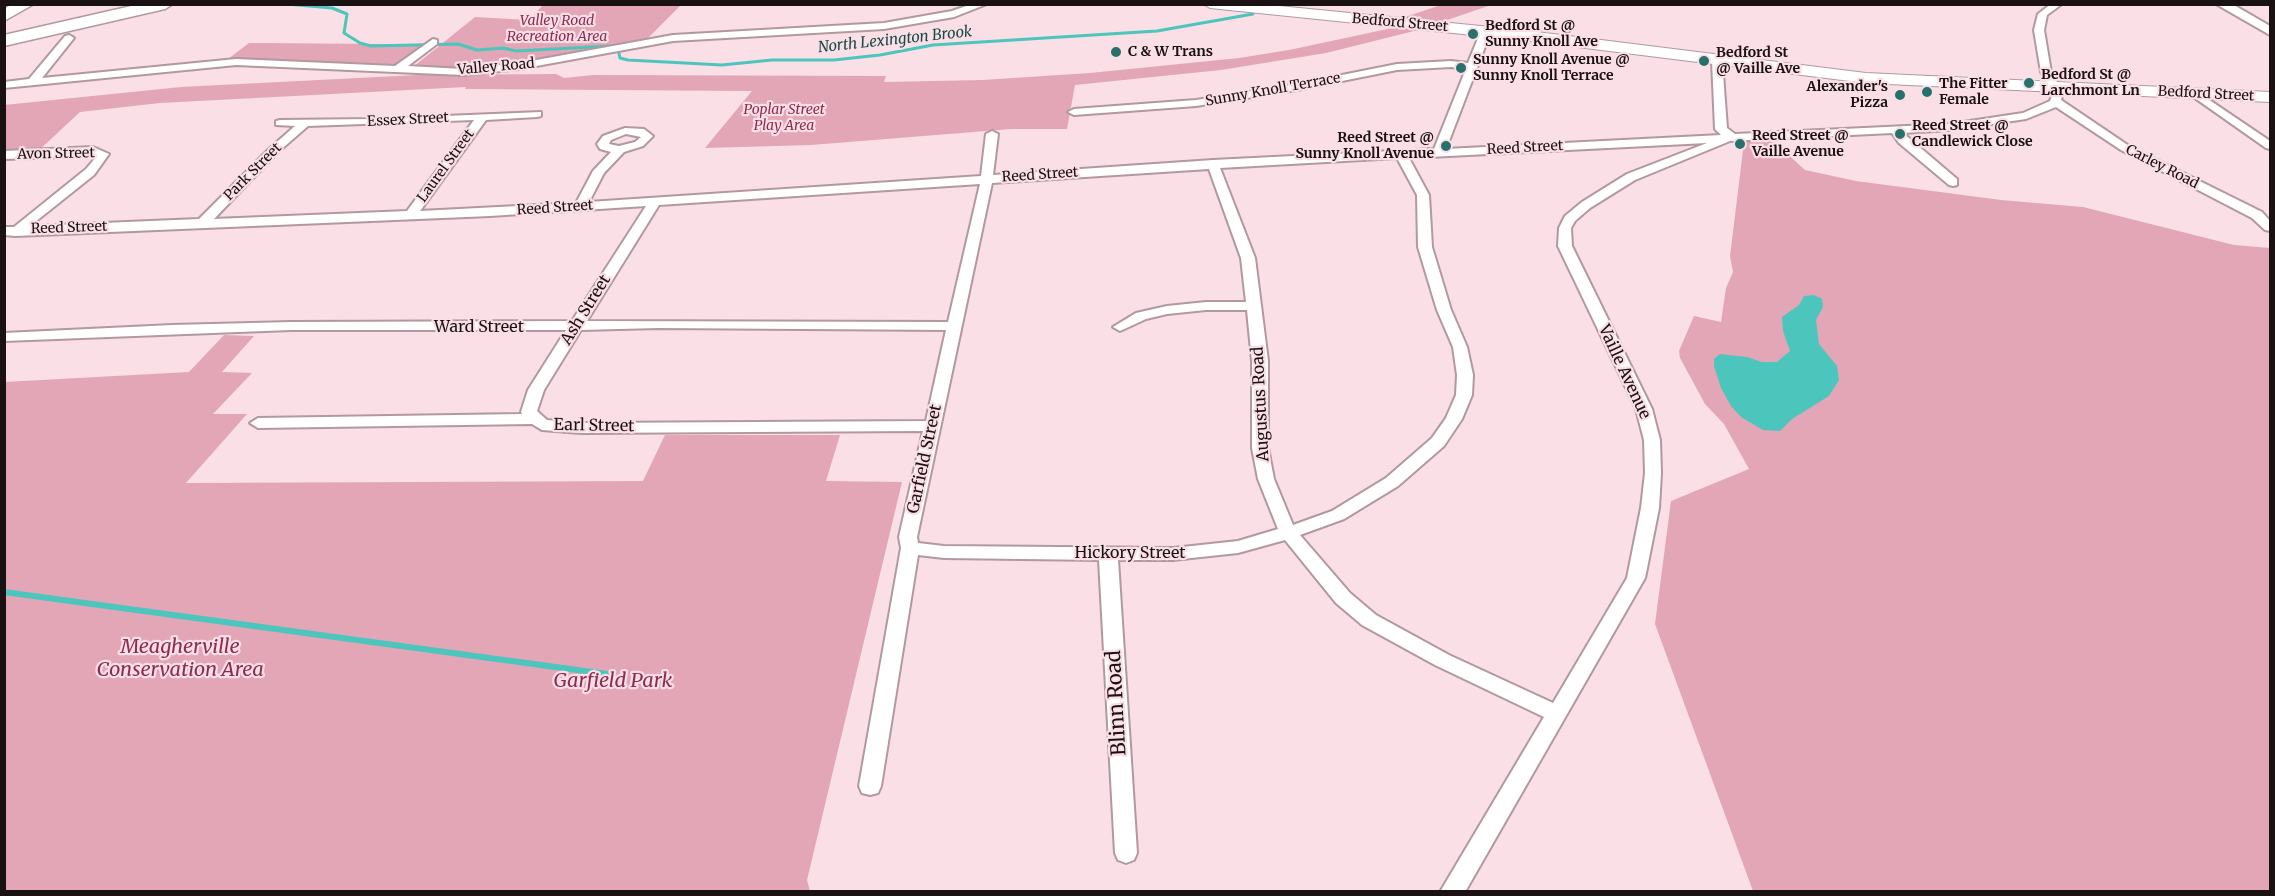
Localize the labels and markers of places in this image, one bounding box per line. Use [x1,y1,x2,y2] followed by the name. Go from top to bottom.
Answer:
[1485,18,1598,50] place label: Bedford St @ Sunny Knoll Ave
[1466,27,1480,41] marker: Bedford St @ Sunny Knoll Ave
[1128,44,1213,60] place label: C & W Trans
[1109,45,1123,59] marker: C & W Trans
[1716,45,1800,78] place label: Bedford St @ Vaille Ave
[1473,52,1630,84] place label: Sunny Knoll Avenue @ Sunny Knoll Terrace
[1697,54,1711,68] marker: Bedford St @ Vaille Ave
[1454,61,1468,75] marker: Sunny Knoll Avenue @ Sunny Knoll Terrace
[2041,67,2140,100] place label: Bedford St @ Larchmont Ln
[1939,76,2008,108] place label: The Fitter Female
[2022,76,2036,90] marker: Bedford St @ Larchmont Ln
[1807,79,1888,112] place label: Alexander's Pizza
[1920,85,1934,99] marker: The Fitter Female
[1893,88,1907,102] marker: Alexander's Pizza
[1912,118,2033,150] place label: Reed Street @ Candlewick Close
[1893,127,1907,141] marker: Reed Street @ Candlewick Close
[1752,128,1849,160] place label: Reed Street @ Vaille Avenue
[1295,130,1434,162] place label: Reed Street @ Sunny Knoll Avenue
[1733,137,1747,151] marker: Reed Street @ Vaille Avenue
[1439,139,1453,153] marker: Reed Street @ Sunny Knoll Avenue

